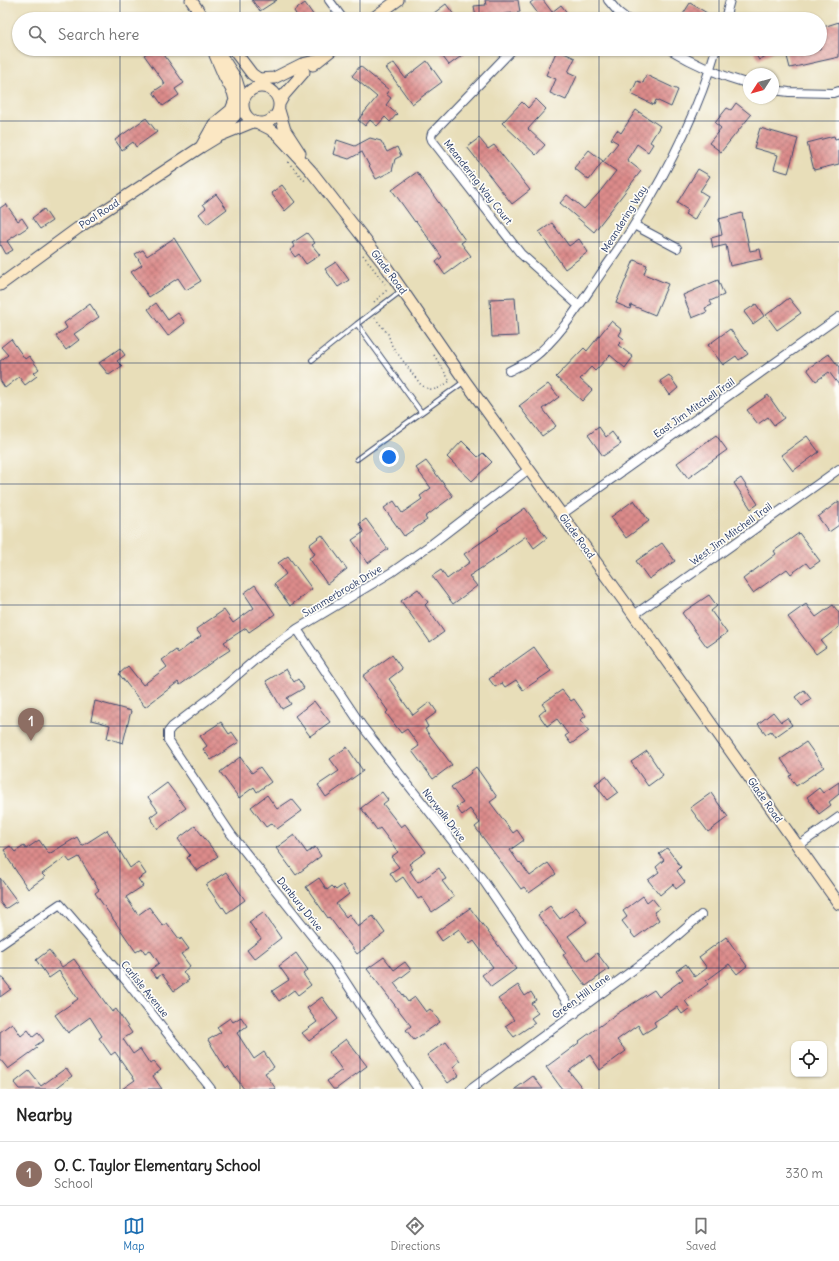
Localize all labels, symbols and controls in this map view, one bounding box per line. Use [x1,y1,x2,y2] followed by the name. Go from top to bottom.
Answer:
[12,12,827,56] search box
[26,23,48,45] icon: search
[58,25,139,44] text: Search here
[743,68,779,104] north arrow
[441,137,516,228] street label: Meandering Way Court
[598,183,650,255] street label: Meandering Way
[77,196,122,232] street label: Pool Road
[368,247,410,297] street label: Glade Road
[651,375,737,441] street label: East Jim Mitchell Trail
[379,447,399,467] your location
[687,500,775,568] street label: West Jim Mitchell Trail
[556,511,598,561] street label: Glade Road
[300,562,384,620] street label: Summerbrook Drive
[18,708,44,741] pin: 1
[745,775,785,825] street label: Glade Road
[419,786,469,844] street label: Norwalk Drive
[274,874,326,934] street label: Danbury Drive
[118,958,172,1020] street label: Carlisle Avenue
[549,971,613,1021] street label: Green Hill Lane
[791,1041,827,1077] map controls
[791,1041,827,1077] button: locate
[16,1104,72,1126] text: Nearby
[54,1156,261,1175] text: O. C. Taylor Elementary School
[26,1165,32,1182] text: 1
[785,1165,823,1182] text: 330 m
[54,1175,93,1192] text: School
[123,1215,145,1253] tab: Map
[391,1215,440,1253] tab: Directions
[686,1215,716,1253] tab: Saved

